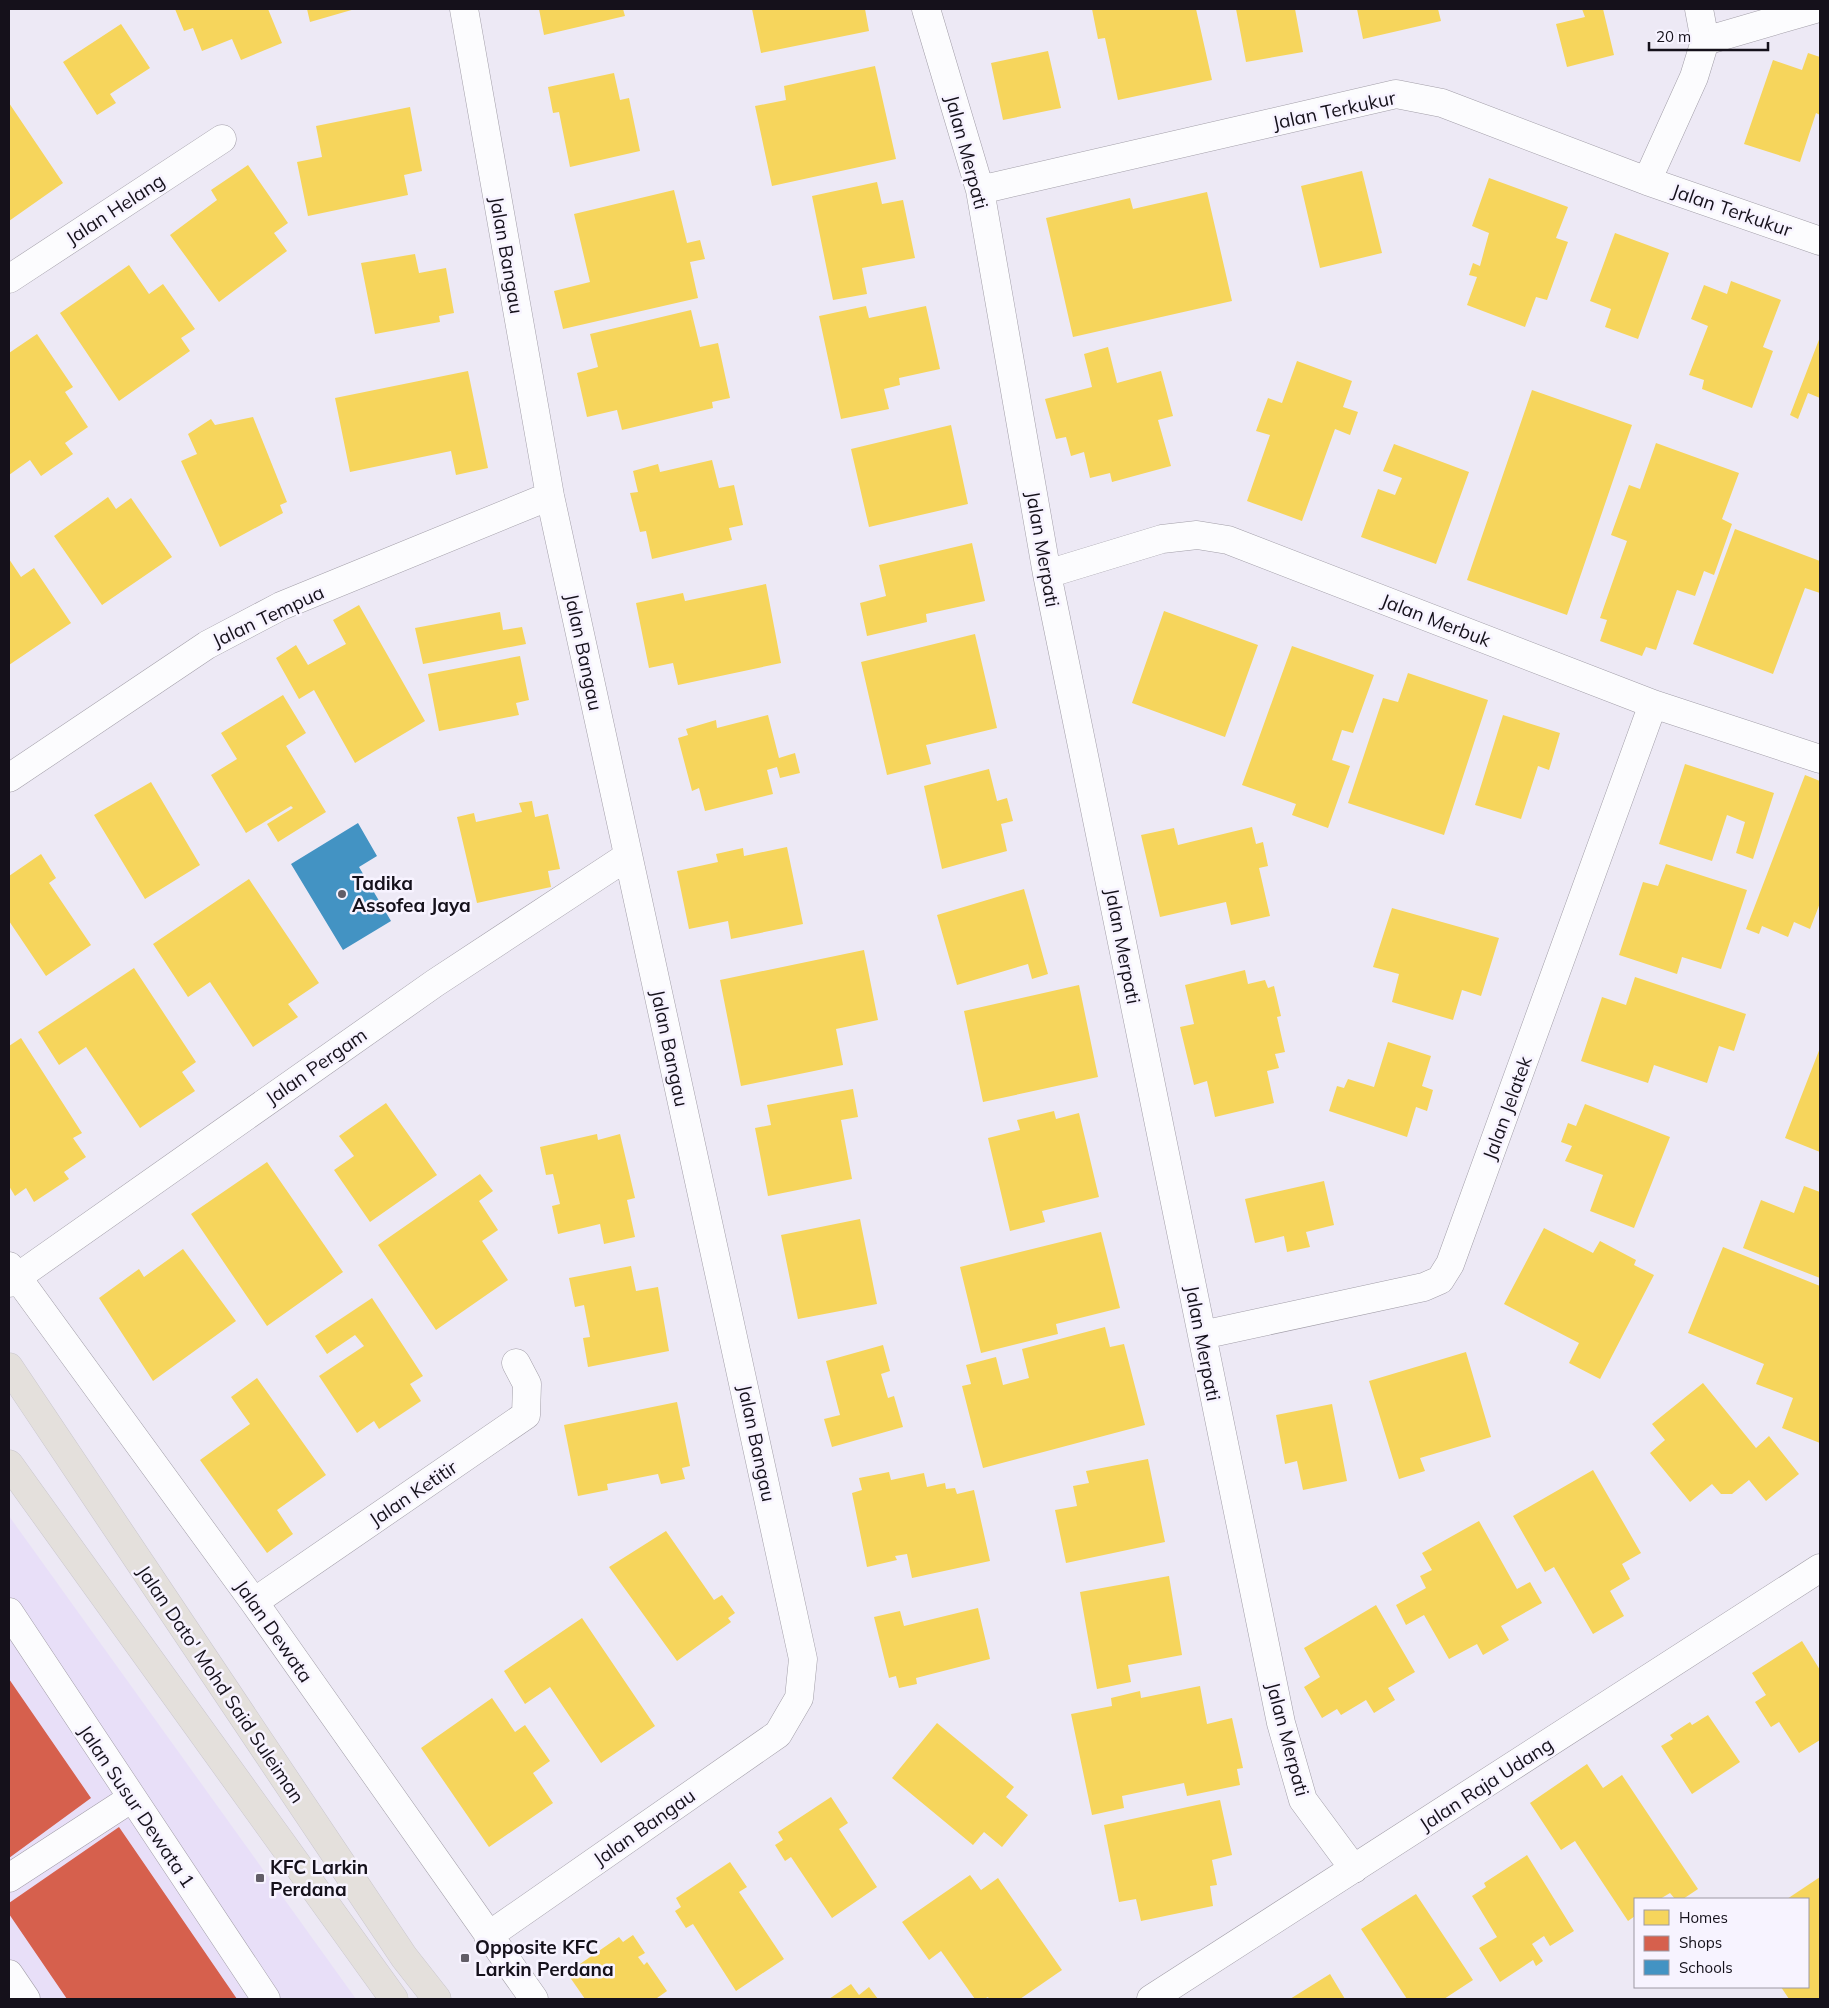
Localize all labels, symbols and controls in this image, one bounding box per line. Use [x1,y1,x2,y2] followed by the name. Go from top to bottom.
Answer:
[1649,20,1768,52] scale bar
[1656,27,1691,46] text: 20 m
[1270,85,1398,135] street label: Jalan Terkukur
[940,92,994,212] street label: Jalan Merpati
[61,168,169,250] street label: Jalan Helang
[1669,178,1795,242] street label: Jalan Terkukur
[485,194,529,316] street label: Jalan Bangau
[1021,489,1065,609] street label: Jalan Merpati
[208,580,328,652] street label: Jalan Tempua
[1378,588,1494,652] street label: Jalan Merbuk
[560,591,608,713] street label: Jalan Bangau
[352,871,471,917] place label: Tadika Assofea Jaya
[1100,886,1146,1006] street label: Jalan Merpati
[336,888,348,900] marker: Tadika Assofea Jaya
[646,987,694,1109] street label: Jalan Bangau
[261,1022,371,1110] street label: Jalan Pergam
[1477,1053,1537,1163] street label: Jalan Jelatek
[1180,1283,1226,1403] street label: Jalan Merpati
[733,1382,781,1504] street label: Jalan Bangau
[364,1455,462,1531] street label: Jalan Ketitir
[132,1560,310,1808] street label: Jalan Dato' Mohd Said Suleiman
[230,1575,318,1687] street label: Jalan Dewata
[1261,1679,1315,1799] street label: Jalan Merpati
[74,1720,200,1892] street label: Jalan Susur Dewata 1
[1415,1732,1557,1836] street label: Jalan Raja Udang
[588,1783,700,1871] street label: Jalan Bangau
[270,1855,368,1901] place label: KFC Larkin Perdana
[254,1872,266,1884] marker: KFC Larkin Perdana
[1634,1898,1809,1988] legend
[1679,1908,1728,1927] text: Homes
[1679,1933,1722,1952] text: Shops
[475,1935,614,1981] place label: Opposite KFC Larkin Perdana
[459,1952,471,1964] marker: Opposite KFC Larkin Perdana
[1679,1958,1733,1977] text: Schools

